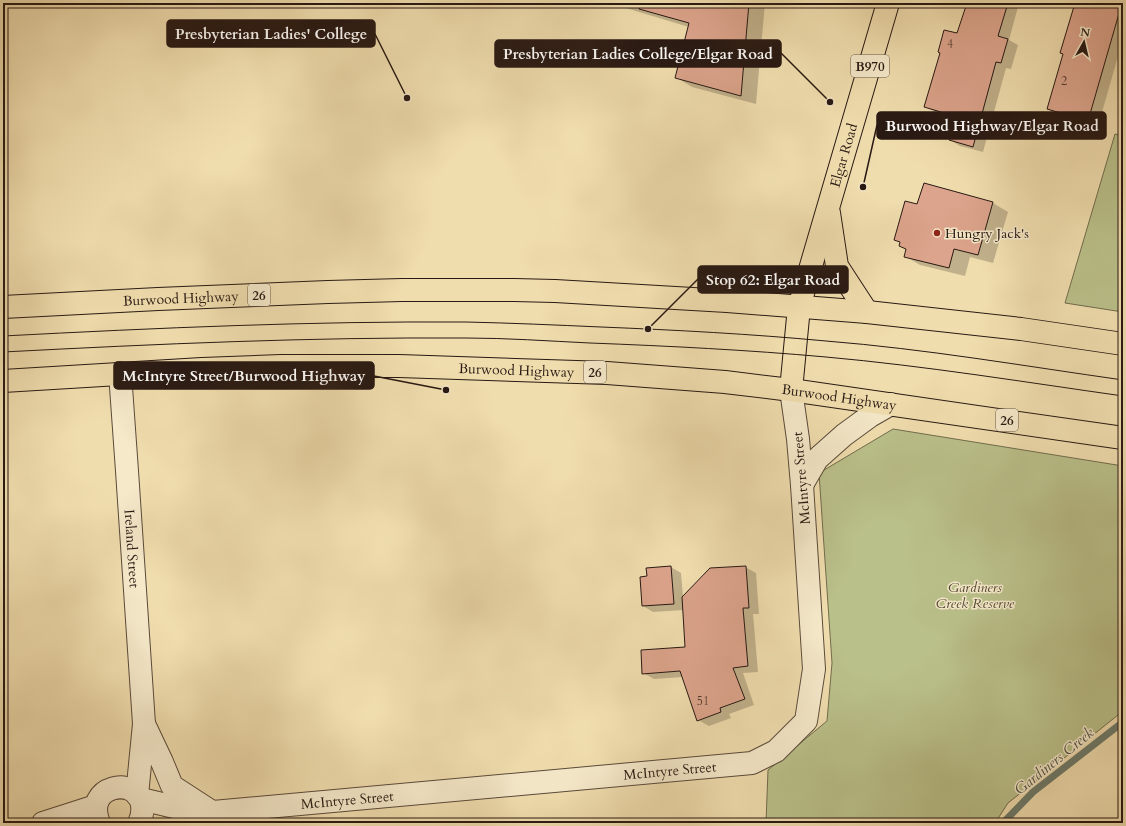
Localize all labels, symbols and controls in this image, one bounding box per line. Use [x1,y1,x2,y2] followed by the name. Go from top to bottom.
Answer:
[167,20,375,47] callout: Presbyterian Ladies' College
[1064,22,1104,62] north arrow
[175,24,367,44] text: Presbyterian Ladies' College
[1080,25,1092,41] text: N
[947,36,953,52] house number: 4
[495,40,781,67] callout: Presbyterian Ladies College/Elgar Road
[503,44,773,64] text: Presbyterian Ladies College/Elgar Road
[851,55,889,77] road number: B970
[1061,73,1067,89] house number: 2
[877,112,1106,139] callout: Burwood Highway/Elgar Road
[885,116,1099,136] text: Burwood Highway/Elgar Road
[826,121,862,190] street label: Elgar Road
[945,224,1029,243] place label: Hungry Jack's
[932,228,942,238] marker: Hungry Jack's
[698,266,848,293] callout: Stop 62: Elgar Road
[706,270,841,290] text: Stop 62: Elgar Road
[248,284,270,306] road number: 26
[122,287,240,311] street label: Burwood Highway
[458,359,575,382] street label: Burwood Highway
[584,361,606,383] road number: 26
[114,362,374,389] callout: McIntyre Street/Burwood Highway
[122,366,366,386] text: McIntyre Street/Burwood Highway
[781,380,898,415] street label: Burwood Highway
[996,409,1018,431] road number: 26
[788,430,815,525] street label: McIntyre Street
[120,509,144,589] street label: Ireland Street
[936,578,1015,613] park label: Gardiners Creek Reserve
[697,693,709,709] house number: 51
[1010,722,1098,799] water label: Gardiners Creek
[623,757,718,785] street label: McIntyre Street
[300,787,395,814] street label: McIntyre Street

